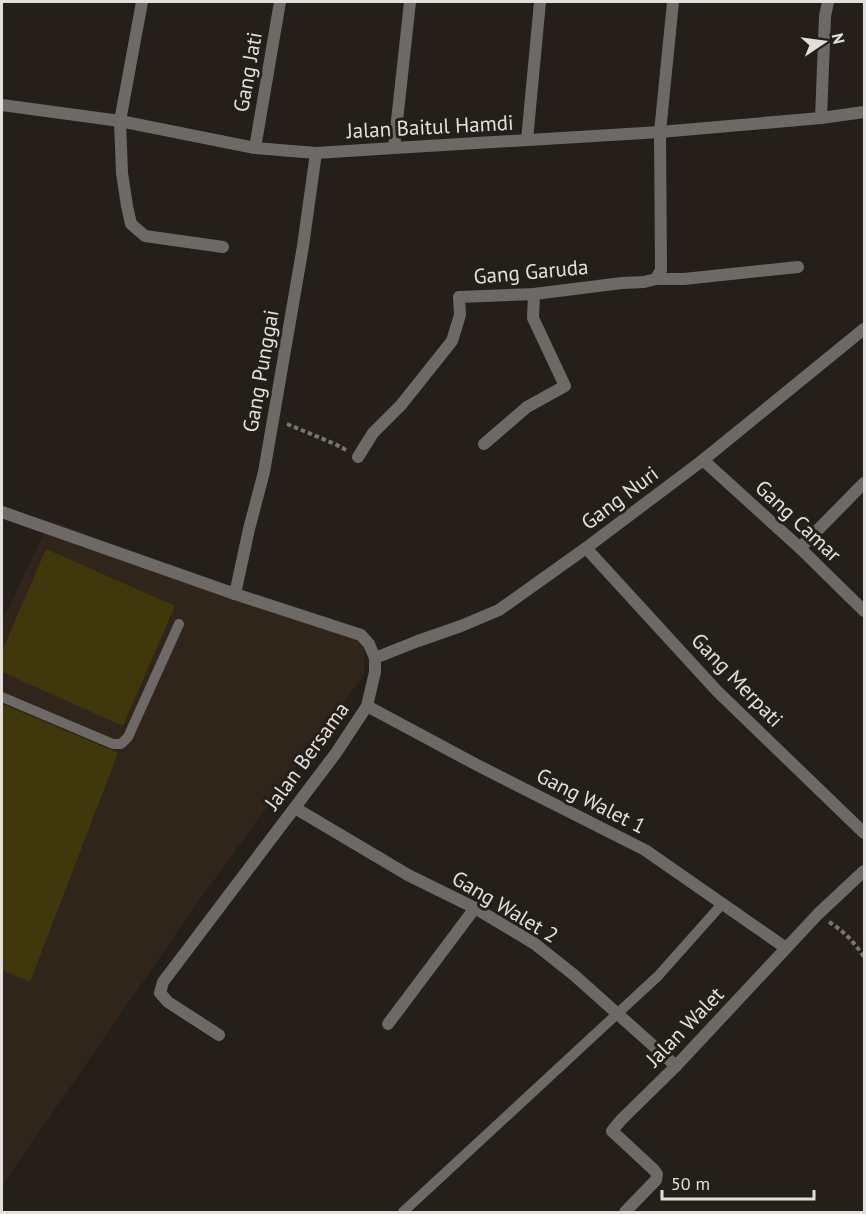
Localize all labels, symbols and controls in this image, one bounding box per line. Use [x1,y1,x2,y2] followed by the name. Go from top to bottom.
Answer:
[794,12,854,72] north arrow
[227,30,268,114] street label: Gang Jati
[828,31,850,46] text: N
[345,109,514,144] street label: Jalan Baitul Hamdi
[472,253,589,290] street label: Gang Garuda
[236,307,285,434] street label: Gang Punggai
[576,460,664,535] street label: Gang Nuri
[750,474,847,567] street label: Gang Camar
[686,627,789,732] street label: Gang Merpati
[258,696,355,816] street label: Jalan Bersama
[532,761,650,840] street label: Gang Walet 1
[447,864,563,949] street label: Gang Walet 2
[639,981,729,1073] street label: Jalan Walet
[662,1163,814,1201] scale bar
[671,1172,710,1195] text: 50 m

